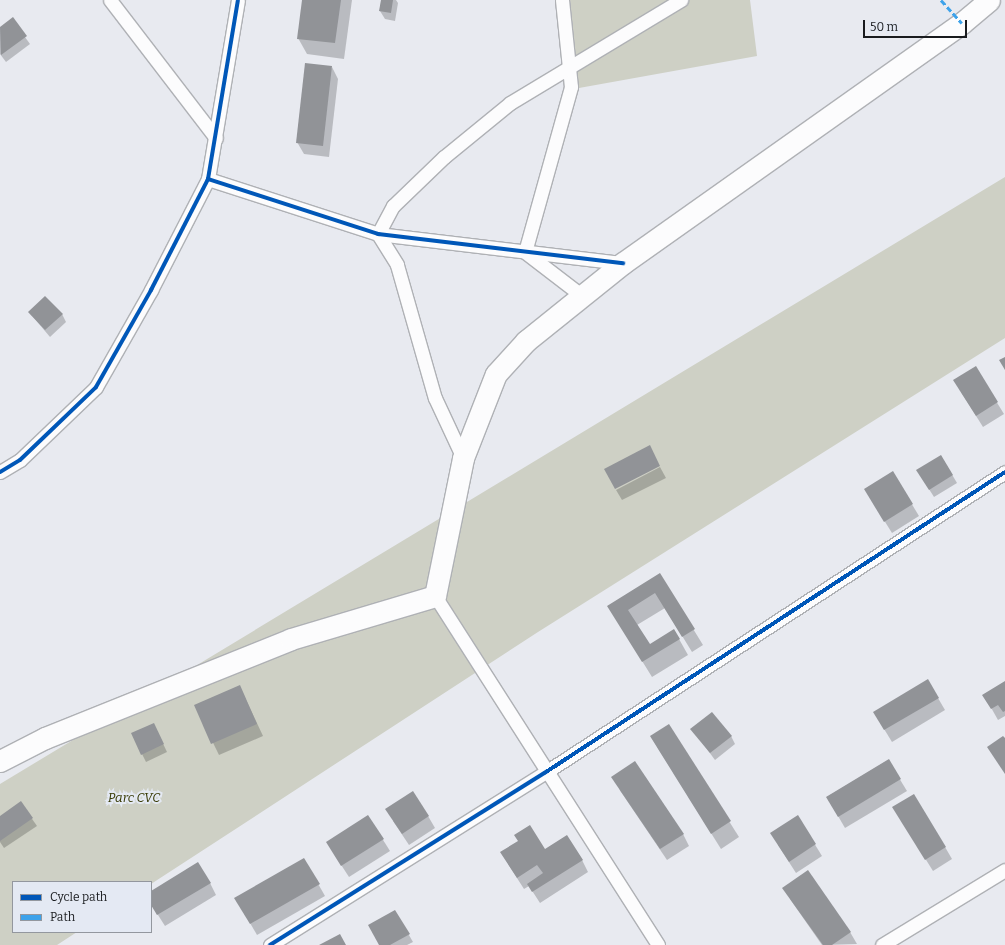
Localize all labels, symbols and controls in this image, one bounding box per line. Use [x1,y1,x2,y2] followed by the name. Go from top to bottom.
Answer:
[865,12,969,38] scale bar
[870,20,898,34] text: 50 m
[108,790,160,806] park label: Parc CVC
[12,881,152,933] legend
[50,890,107,904] text: Cycle path
[50,910,75,924] text: Path

